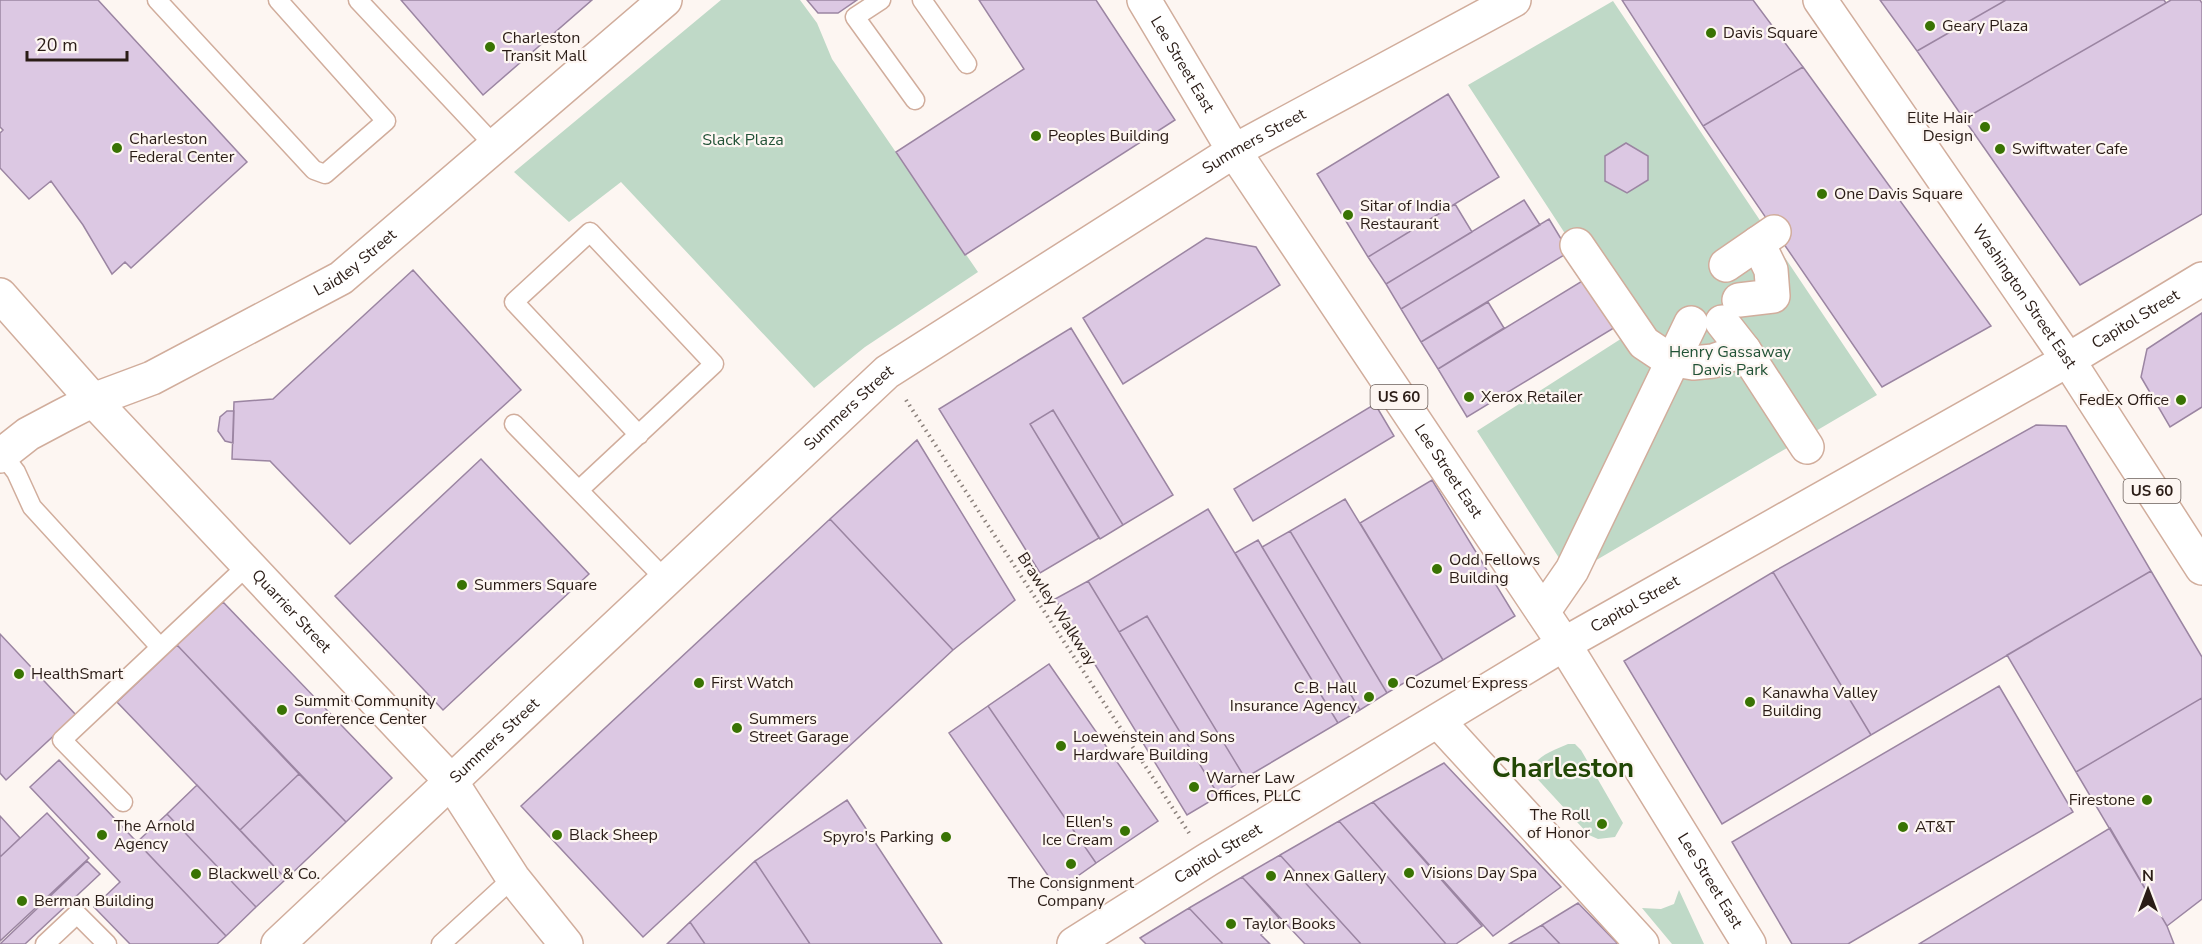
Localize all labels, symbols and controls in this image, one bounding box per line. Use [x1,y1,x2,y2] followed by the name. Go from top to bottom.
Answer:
[1145,12,1220,117] street label: Lee Street East
[1942,15,2028,37] place label: Geary Plaza
[1923,19,1937,33] marker: Geary Plaza
[1723,22,1818,44] place label: Davis Square
[27,24,128,62] scale bar
[1704,26,1718,40] marker: Davis Square
[502,27,587,67] place label: Charleston Transit Mall
[36,33,78,57] text: 20 m
[483,40,497,54] marker: Charleston Transit Mall
[1198,103,1310,180] street label: Summers Street
[1907,107,1973,147] place label: Elite Hair Design
[1978,120,1992,134] marker: Elite Hair Design
[1048,125,1169,147] place label: Peoples Building
[129,128,235,168] place label: Charleston Federal Center
[702,129,784,151] park label: Slack Plaza
[1029,129,1043,143] marker: Peoples Building
[2012,138,2128,160] place label: Swiftwater Cafe
[110,141,124,155] marker: Charleston Federal Center
[1993,142,2007,156] marker: Swiftwater Cafe
[1834,183,1963,205] place label: One Davis Square
[1815,187,1829,201] marker: One Davis Square
[1360,195,1450,235] place label: Sitar of India Restaurant
[1341,208,1355,222] marker: Sitar of India Restaurant
[1967,220,2082,373] street label: Washington Street East
[310,224,402,301] street label: Laidley Street
[2087,284,2184,354] street label: Capitol Street
[1669,341,1792,381] park label: Henry Gassaway Davis Park
[799,360,898,456] street label: Summers Street
[1370,385,1428,409] road number: US 60
[1481,386,1583,408] place label: Xerox Retailer
[2079,389,2169,411] place label: FedEx Office
[1462,390,1476,404] marker: Xerox Retailer
[2174,393,2188,407] marker: FedEx Office
[1409,420,1488,523] street label: Lee Street East
[2124,479,2180,503] road number: US 60
[1012,548,1102,671] street label: Brawley Walkway
[1449,549,1540,589] place label: Odd Fellows Building
[1430,562,1444,576] marker: Odd Fellows Building
[247,565,336,658] street label: Quarrier Street
[1586,570,1684,638] street label: Capitol Street
[474,574,597,596] place label: Summers Square
[455,578,469,592] marker: Summers Square
[31,663,124,685] place label: HealthSmart
[12,667,26,681] marker: HealthSmart
[711,672,794,694] place label: First Watch
[1405,672,1528,694] place label: Cozumel Express
[692,676,706,690] marker: First Watch
[1386,676,1400,690] marker: Cozumel Express
[1230,677,1358,717] place label: C.B. Hall Insurance Agency
[1762,682,1878,722] place label: Kanawha Valley Building
[294,690,437,730] place label: Summit Community Conference Center
[1362,690,1376,704] marker: C.B. Hall Insurance Agency
[445,693,545,788] street label: Summers Street
[1743,695,1757,709] marker: Kanawha Valley Building
[275,703,289,717] marker: Summit Community Conference Center
[749,708,849,748] place label: Summers Street Garage
[730,721,744,735] marker: Summers Street Garage
[1073,726,1235,766] place label: Loewenstein and Sons Hardware Building
[1054,739,1068,753] marker: Loewenstein and Sons Hardware Building
[1492,749,1634,787] district label: Charleston
[1206,767,1301,807] place label: Warner Law Offices, PLLC
[1187,780,1201,794] marker: Warner Law Offices, PLLC
[2069,789,2135,811] place label: Firestone
[2140,793,2154,807] marker: Firestone
[1527,804,1590,844] place label: The Roll of Honor
[1042,811,1113,851] place label: Ellen's Ice Cream
[114,815,195,855] place label: The Arnold Agency
[1915,816,1955,838] place label: AT&T
[1595,817,1609,831] marker: The Roll of Honor
[1170,818,1266,889] street label: Capitol Street
[1896,820,1910,834] marker: AT&T
[569,824,658,846] place label: Black Sheep
[1118,824,1132,838] marker: Ellen's Ice Cream
[823,826,934,848] place label: Spyro's Parking
[95,828,109,842] marker: The Arnold Agency
[550,828,564,842] marker: Black Sheep
[1672,829,1748,933] street label: Lee Street East
[939,830,953,844] marker: Spyro's Parking
[1064,857,1078,871] marker: The Consignment Company
[2118,860,2178,920] north arrow
[1420,862,1537,884] place label: Visions Day Spa
[208,863,320,885] place label: Blackwell & Co.
[1283,865,1387,887] place label: Annex Gallery
[2142,865,2154,887] text: N
[1402,866,1416,880] marker: Visions Day Spa
[189,867,203,881] marker: Blackwell & Co.
[1264,869,1278,883] marker: Annex Gallery
[1008,872,1135,912] place label: The Consignment Company
[34,890,154,912] place label: Berman Building
[15,894,29,908] marker: Berman Building
[1243,913,1336,935] place label: Taylor Books
[1224,917,1238,931] marker: Taylor Books

